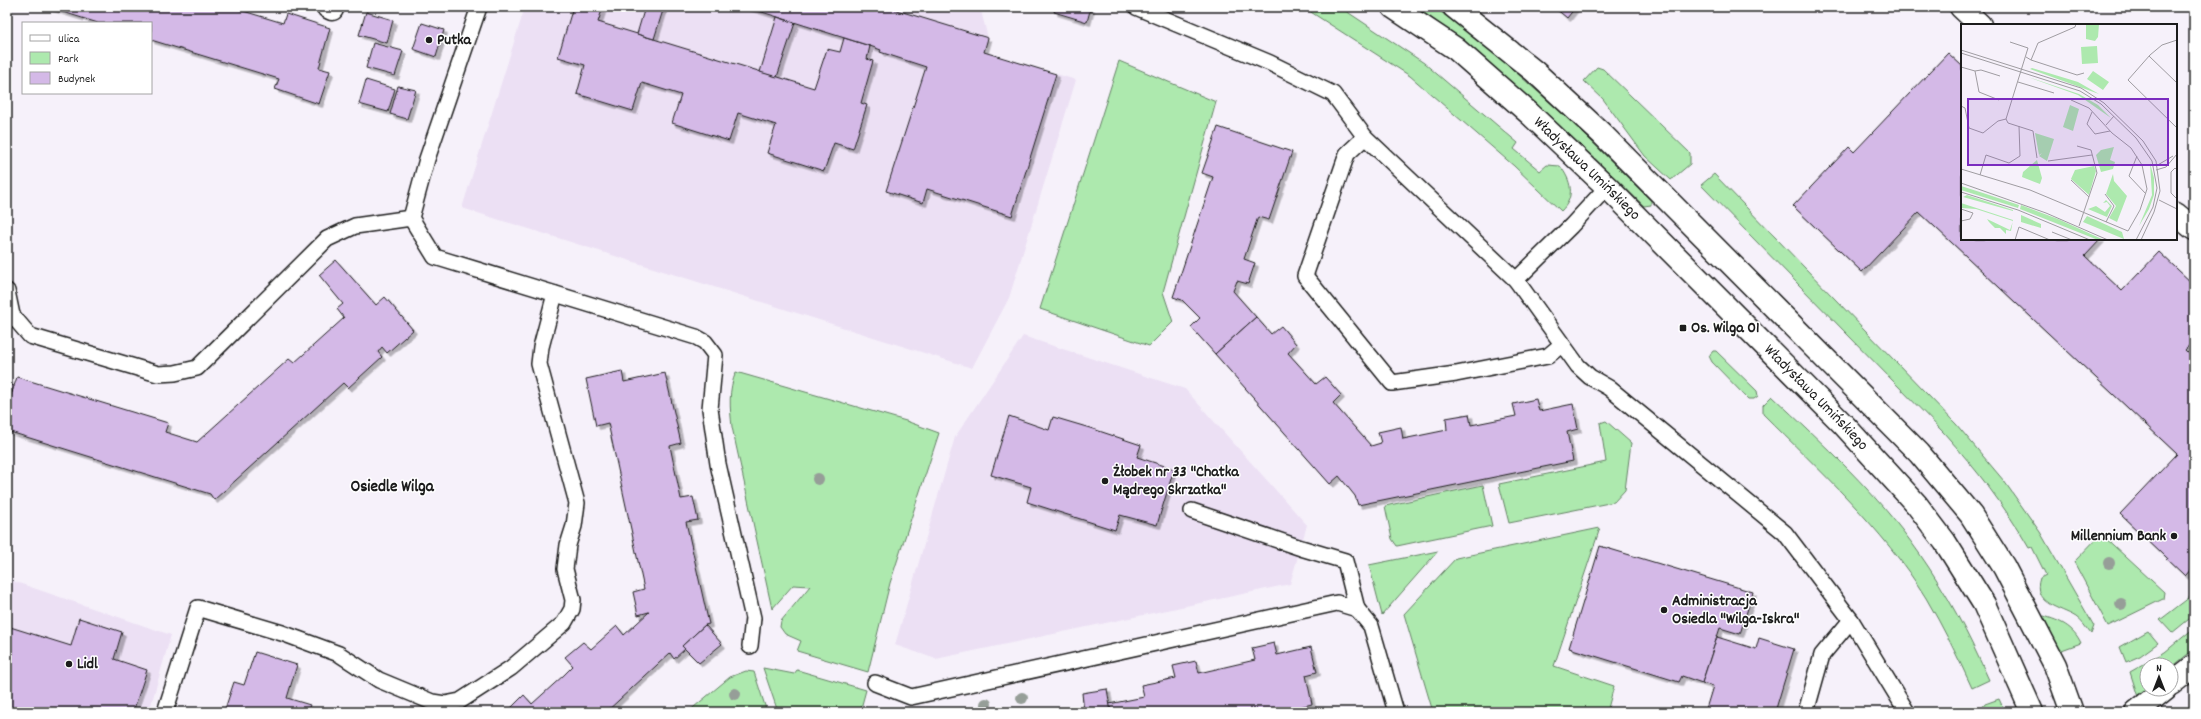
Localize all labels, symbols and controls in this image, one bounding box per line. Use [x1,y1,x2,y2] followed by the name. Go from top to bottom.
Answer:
[22,22,152,94] legend
[1961,24,2177,240] inset map
[437,29,473,52] place label: Putka
[58,31,80,48] text: Ulica
[424,35,434,45] marker: Putka
[58,51,79,68] text: Park
[58,71,95,88] text: Budynek
[1528,111,1646,226] street label: Władysława Umińskiego
[1691,317,1760,340] place label: Os. Wilga 01
[1678,323,1688,333] marker: Os. Wilga 01
[1758,339,1874,456] street label: Władysława Umińskiego
[1113,461,1240,502] place label: Żłobek nr 33 "Chatka Mądrego Skrzatka"
[350,476,435,500] district label: Osiedle Wilga
[1100,476,1110,486] marker: Żłobek nr 33 "Chatka Mądrego Skrzatka"
[2071,525,2166,548] place label: Millennium Bank
[2169,531,2179,541] marker: Millennium Bank
[1672,590,1800,631] place label: Administracja Osiedla "Wilga-Iskra"
[1659,605,1669,615] marker: Administracja Osiedla "Wilga-Iskra"
[77,653,98,676] place label: Lidl
[2139,657,2179,697] north arrow
[64,659,74,669] marker: Lidl
[2156,661,2162,677] text: N

